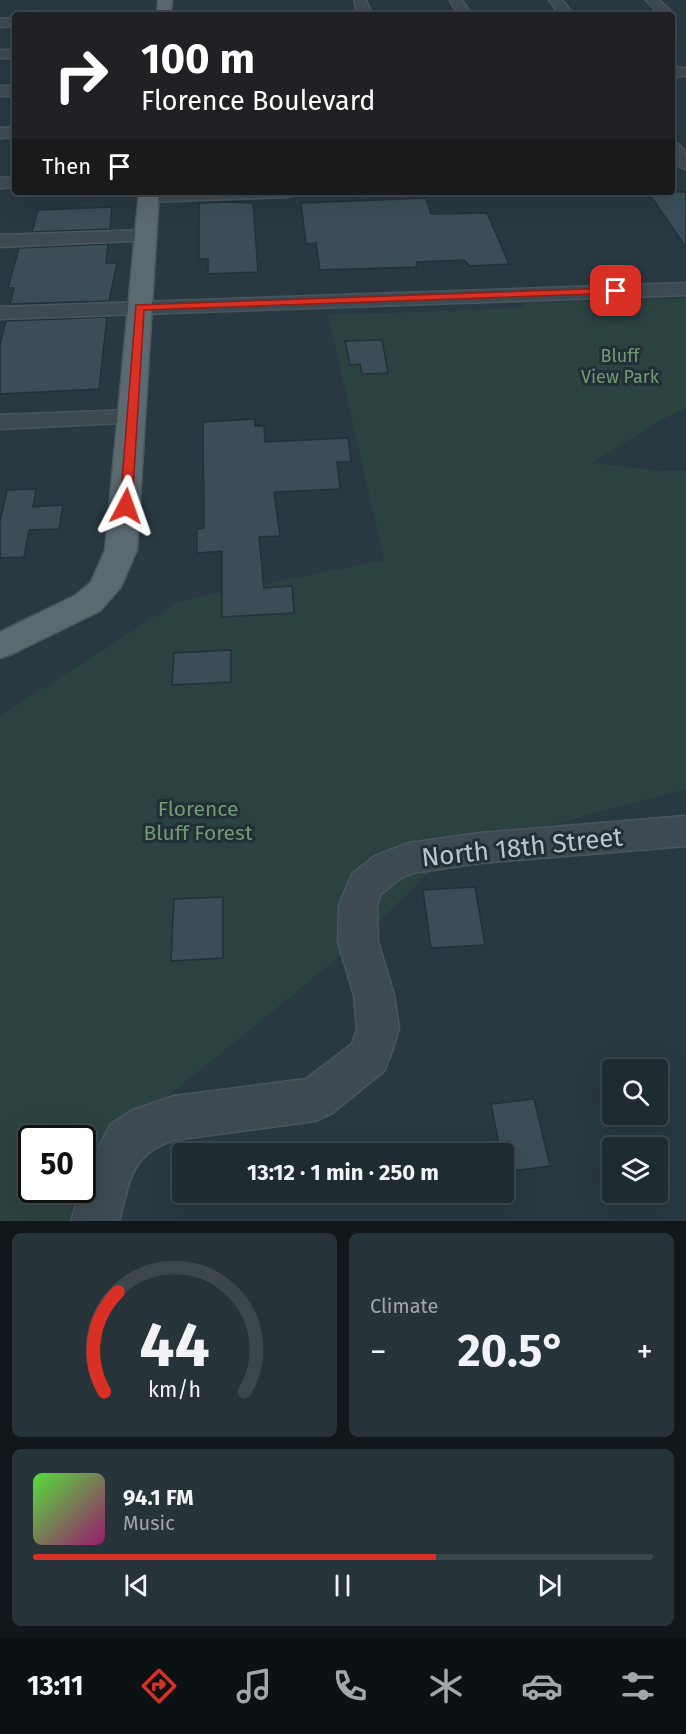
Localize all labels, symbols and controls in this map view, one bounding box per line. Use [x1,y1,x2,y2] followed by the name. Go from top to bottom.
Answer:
[141,34,255,84] text: 100 m
[42,36,120,114] icon: right
[141,85,376,117] text: Florence Boulevard
[103,150,136,183] icon: arrive
[42,153,91,180] text: Then
[590,265,641,316] pin
[599,274,632,307] icon: arrive
[581,345,660,388] park label: Bluff View Park
[94,474,158,538] position arrow
[144,796,253,846] park label: Florence Bluff Forest
[420,821,625,873] street label: North 18th Street
[602,1059,668,1203] map controls
[602,1059,668,1125] button: search
[18,1125,96,1203] speed limit sign: 50
[602,1137,668,1203] button: layers
[247,1159,439,1186] text: 13:12 · 1 min · 250 m
[370,1294,438,1318] text: Climate
[139,1308,210,1383] text: 44
[458,1324,566,1378] text: 20.5°
[370,1332,387,1372] text: −
[637,1332,653,1372] text: +
[148,1377,201,1403] text: km/h
[123,1484,193,1511] text: 94.1 FM
[123,1511,175,1535] text: Music
[120,1569,153,1602] icon: previous
[326,1569,359,1602] icon: pause
[533,1569,566,1602] icon: next
[138,1665,180,1707] icon: directions
[233,1665,275,1707] icon: music
[329,1665,371,1707] icon: phone
[425,1665,467,1707] icon: climate
[521,1665,563,1707] icon: car
[617,1665,659,1707] icon: filters
[27,1670,84,1702] text: 13:11

